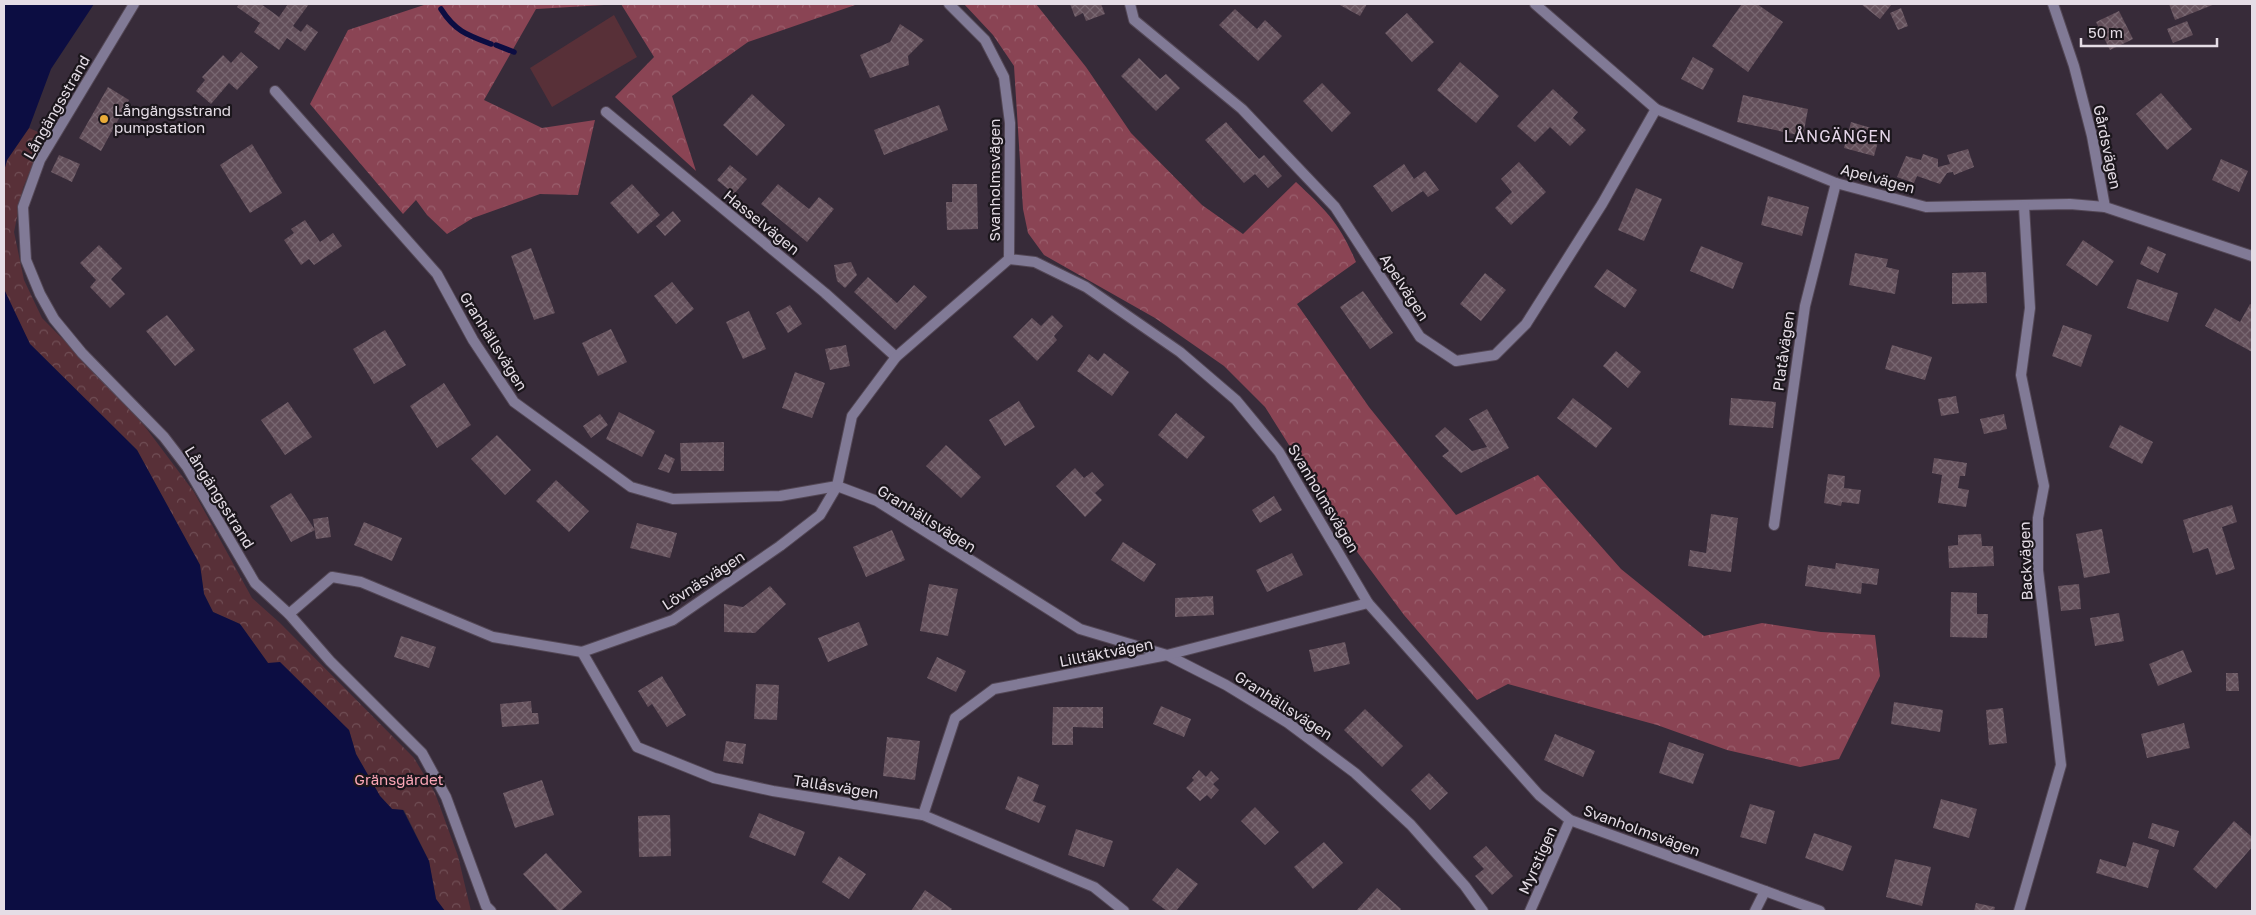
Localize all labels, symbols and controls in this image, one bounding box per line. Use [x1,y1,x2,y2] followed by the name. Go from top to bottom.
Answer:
[2081,15,2217,47] scale bar
[2088,23,2123,41] text: 50 m
[19,52,93,162] street label: Långängsstrand
[114,101,231,136] place label: Långängsstrand pumpstation
[2090,103,2126,191] street label: Gårdsvägen
[98,113,110,125] marker: Långängsstrand pumpstation
[985,118,1003,242] street label: Svanholmsvägen
[1784,126,1892,146] district label: LÅNGÄNGEN
[1839,159,1917,197] street label: Apelvägen
[720,186,804,258] street label: Hasselvägen
[1377,250,1433,324] street label: Apelvägen
[456,288,532,394] street label: Granhällsvägen
[1768,310,1798,392] street label: Platåvägen
[1285,441,1363,555] street label: Svanholmsvägen
[181,443,259,551] street label: Långängsstrand
[874,480,980,556] street label: Granhällsvägen
[2015,521,2035,601] street label: Backvägen
[658,547,748,613] street label: Lövnäsvägen
[1058,634,1154,670] street label: Lilltäktvägen
[1232,667,1336,743] street label: Granhällsvägen
[354,770,444,788] park label: Gränsgärdet
[792,770,880,802] street label: Tallåsvägen
[1581,800,1703,860] street label: Svanholmsvägen
[1514,823,1560,897] street label: Myrstigen

